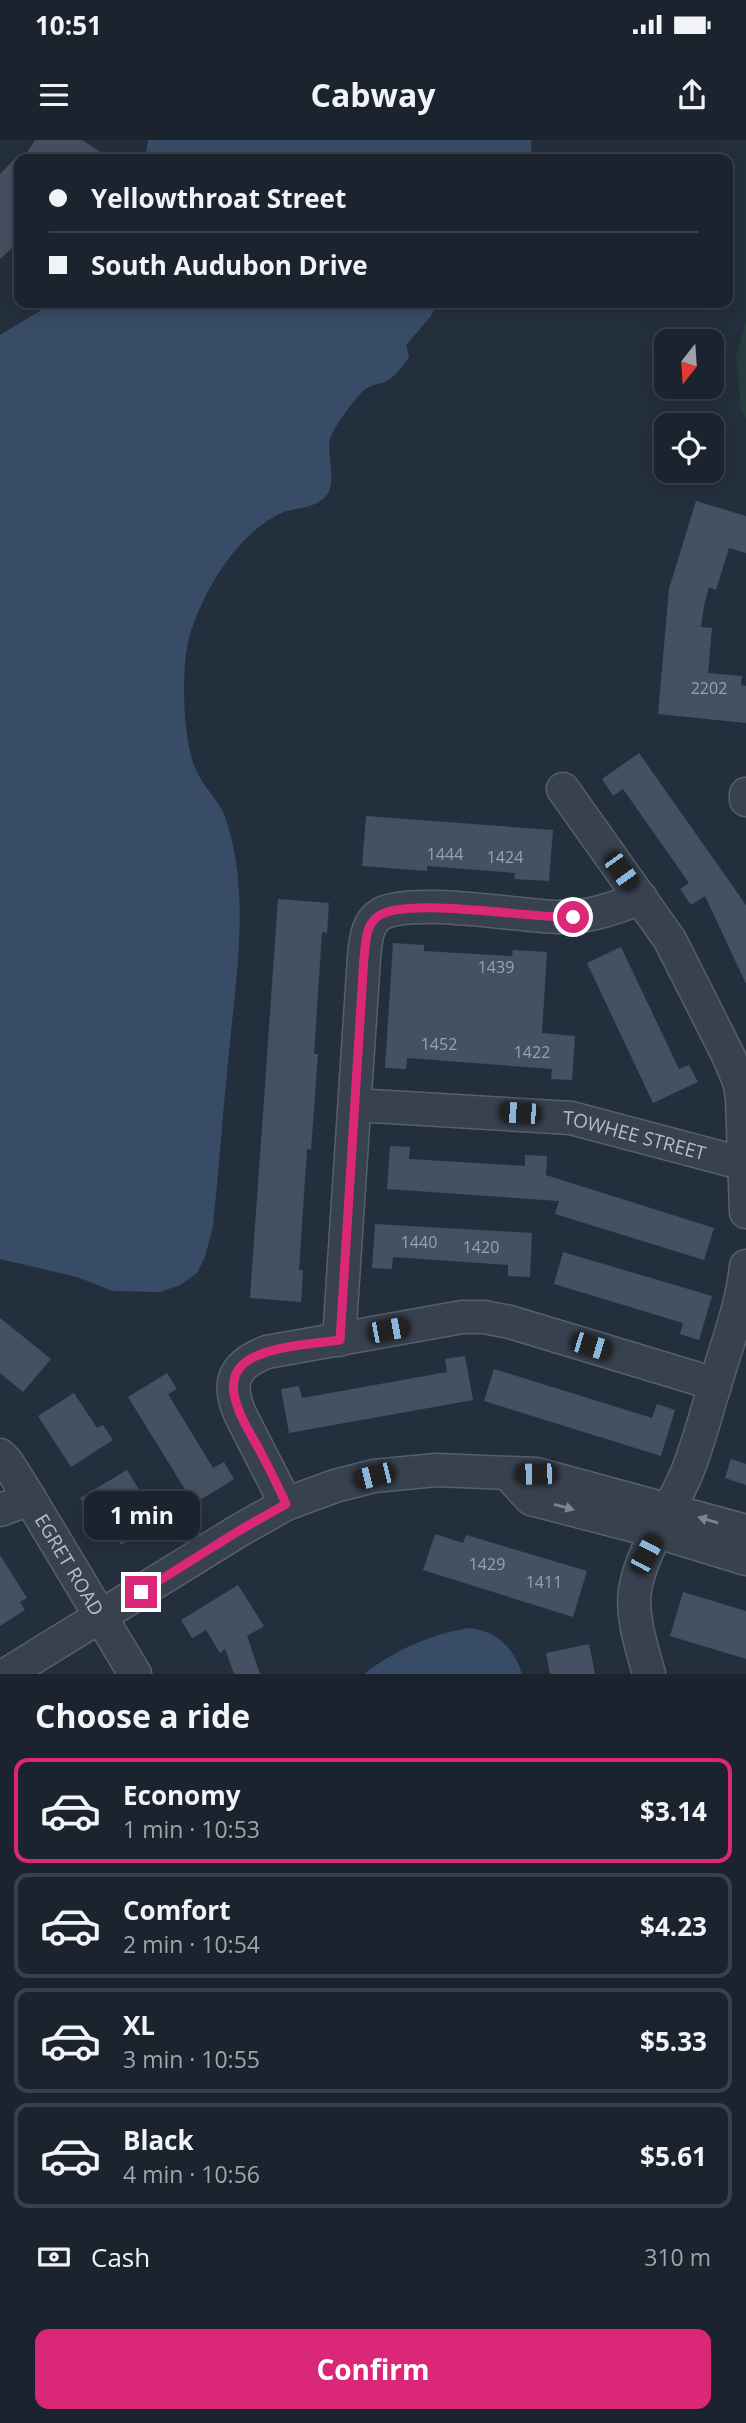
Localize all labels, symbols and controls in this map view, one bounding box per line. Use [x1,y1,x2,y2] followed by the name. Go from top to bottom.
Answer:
[35,7,102,43] text: 10:51
[311,73,435,116] text: Cabway
[35,76,73,114] icon: menu
[673,76,711,114] icon: share
[91,180,346,216] text: Yellowthroat Street
[91,247,368,283] text: South Audubon Drive
[654,329,724,399] north arrow
[654,329,724,483] map controls
[654,413,724,483] button: locate
[691,677,727,699] house number: 2202
[427,843,463,865] house number: 1444
[487,846,523,868] house number: 1424
[601,848,642,894] car
[557,901,589,933] route start
[478,956,514,978] house number: 1439
[421,1033,457,1055] house number: 1452
[514,1041,550,1063] house number: 1422
[499,1101,542,1125] car
[562,1105,709,1166] street label: TOWHEE STREET
[401,1231,437,1253] house number: 1440
[463,1236,499,1258] house number: 1420
[366,1316,411,1344] car
[568,1330,615,1362] car
[352,1461,397,1491] car
[515,1463,558,1485] car
[83,1490,199,1540] callout: 1 min
[110,1499,174,1531] text: 1 min
[554,1502,576,1513] one-way arrow
[29,1509,110,1620] street label: EGRET ROAD
[697,1515,718,1525] one-way arrow
[627,1531,666,1577] car
[469,1553,505,1575] house number: 1429
[526,1571,562,1593] house number: 1411
[125,1576,157,1608] route end
[35,1694,250,1737] text: Choose a ride
[123,1777,241,1813] text: Economy
[39,1779,102,1842] icon: car
[640,1793,707,1829] text: $3.14
[123,1813,260,1845] text: 1 min · 10:53
[123,1892,230,1928] text: Comfort
[39,1894,102,1957] icon: car
[640,1908,707,1944] text: $4.23
[123,1928,260,1960] text: 2 min · 10:54
[123,2007,155,2043] text: XL
[39,2009,102,2072] icon: car
[640,2023,707,2059] text: $5.33
[123,2043,260,2075] text: 3 min · 10:55
[123,2122,194,2158] text: Black
[39,2124,102,2187] icon: car
[640,2138,707,2174] text: $5.61
[123,2158,260,2190] text: 4 min · 10:56
[35,2238,73,2276] icon: cash
[91,2239,150,2275] text: Cash
[644,2241,711,2273] text: 310 m
[35,2329,711,2409] button: Confirm

